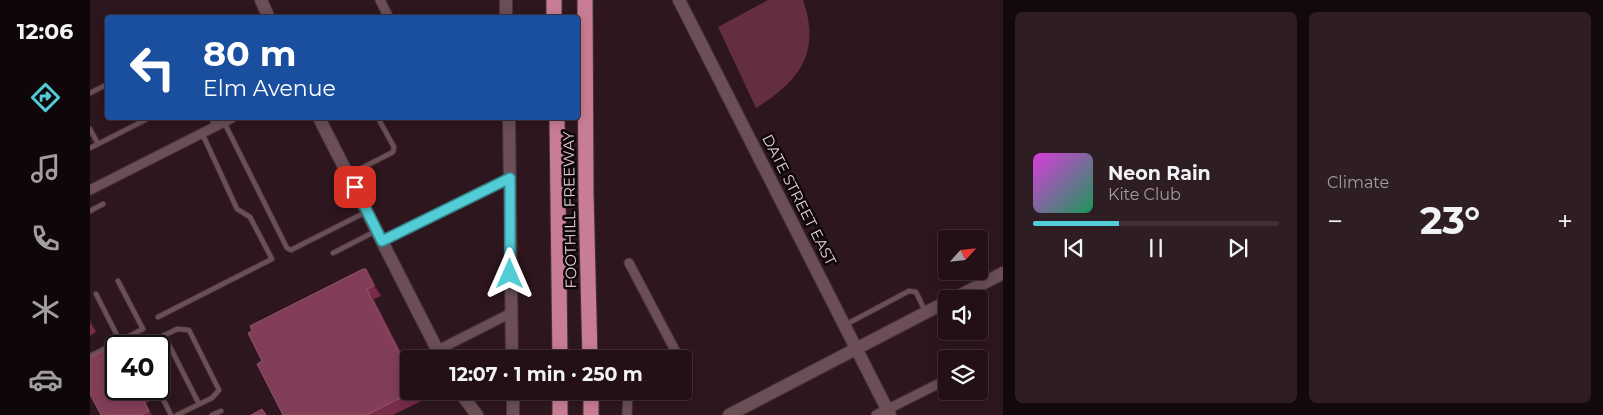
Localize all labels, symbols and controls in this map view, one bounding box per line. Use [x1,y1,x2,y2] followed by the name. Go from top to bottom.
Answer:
[17,18,73,45] text: 12:06
[203,32,297,75] text: 80 m
[120,35,185,100] icon: left
[203,75,336,102] text: Elm Avenue
[28,80,63,115] icon: directions
[559,131,580,289] street label: FOOTHILL FREEWAY
[758,131,841,269] street label: DATE STREET EAST
[28,151,63,186] icon: music
[1108,162,1211,185] text: Neon Rain
[334,166,376,208] pin
[341,173,369,201] icon: arrive
[1327,173,1389,192] text: Climate
[1108,185,1181,204] text: Kite Club
[1420,197,1480,244] text: 23°
[1327,204,1343,238] text: −
[1557,204,1573,238] text: +
[28,221,63,256] icon: phone
[938,230,988,280] north arrow
[938,230,988,400] map controls
[1060,234,1088,262] icon: previous
[1142,234,1170,262] icon: pause
[1224,234,1252,262] icon: next
[483,247,535,299] position arrow
[938,290,988,340] button: sound
[28,292,63,327] icon: climate
[105,335,170,400] speed limit sign: 40
[938,350,988,400] button: layers
[28,362,63,397] icon: car
[449,363,643,386] text: 12:07 · 1 min · 250 m

